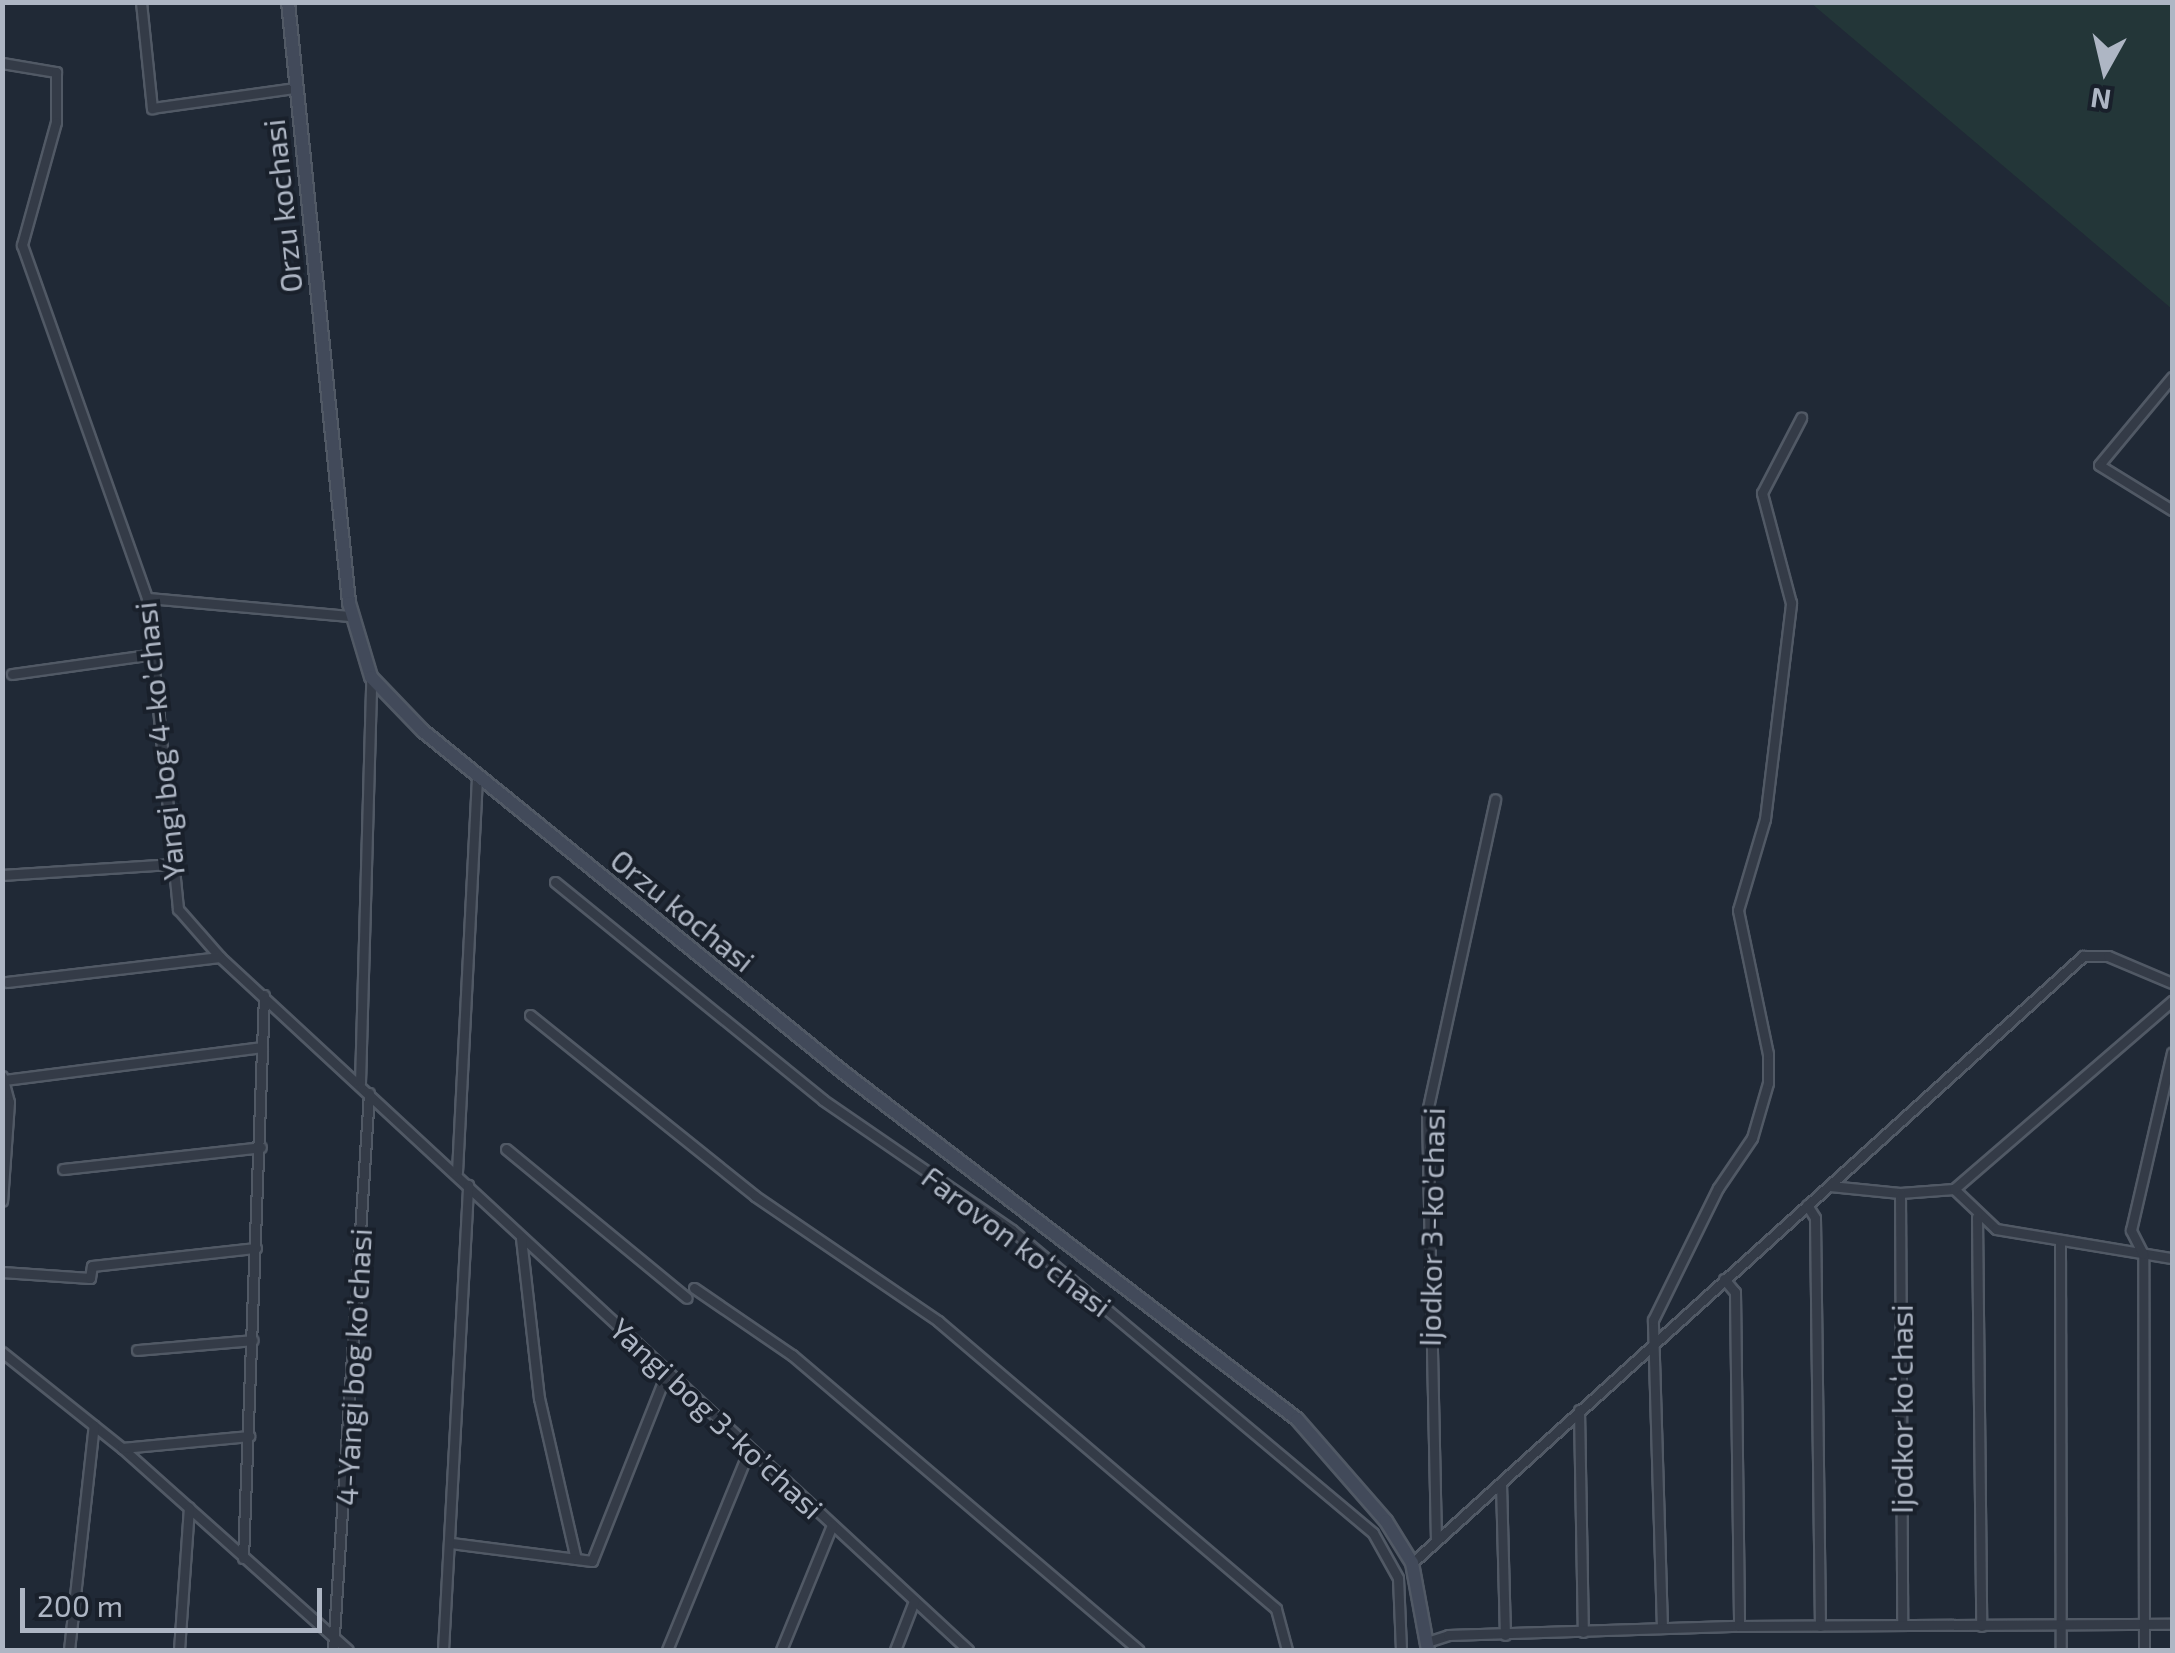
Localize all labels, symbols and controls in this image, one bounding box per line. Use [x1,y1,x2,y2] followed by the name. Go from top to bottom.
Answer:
[2055,20,2155,120] north arrow
[2088,81,2113,118] text: N
[255,117,309,295] street label: Orzu kochasi
[127,600,191,882] street label: Yangi bog 4-koʼchasi
[604,841,762,979] street label: Orzu kochasi
[1411,1107,1451,1347] street label: Ijodkor 3-koʼchasi
[915,1158,1119,1324] street label: Farovon koʻchasi
[328,1227,378,1507] street label: 4-Yangi bog koʼchasi
[1883,1304,1919,1514] street label: Ijodkor koʻchasi
[603,1310,831,1526] street label: Yangi bog 3-koʼchasi
[25,1568,328,1630] scale bar
[37,1587,123,1623] text: 200 m

